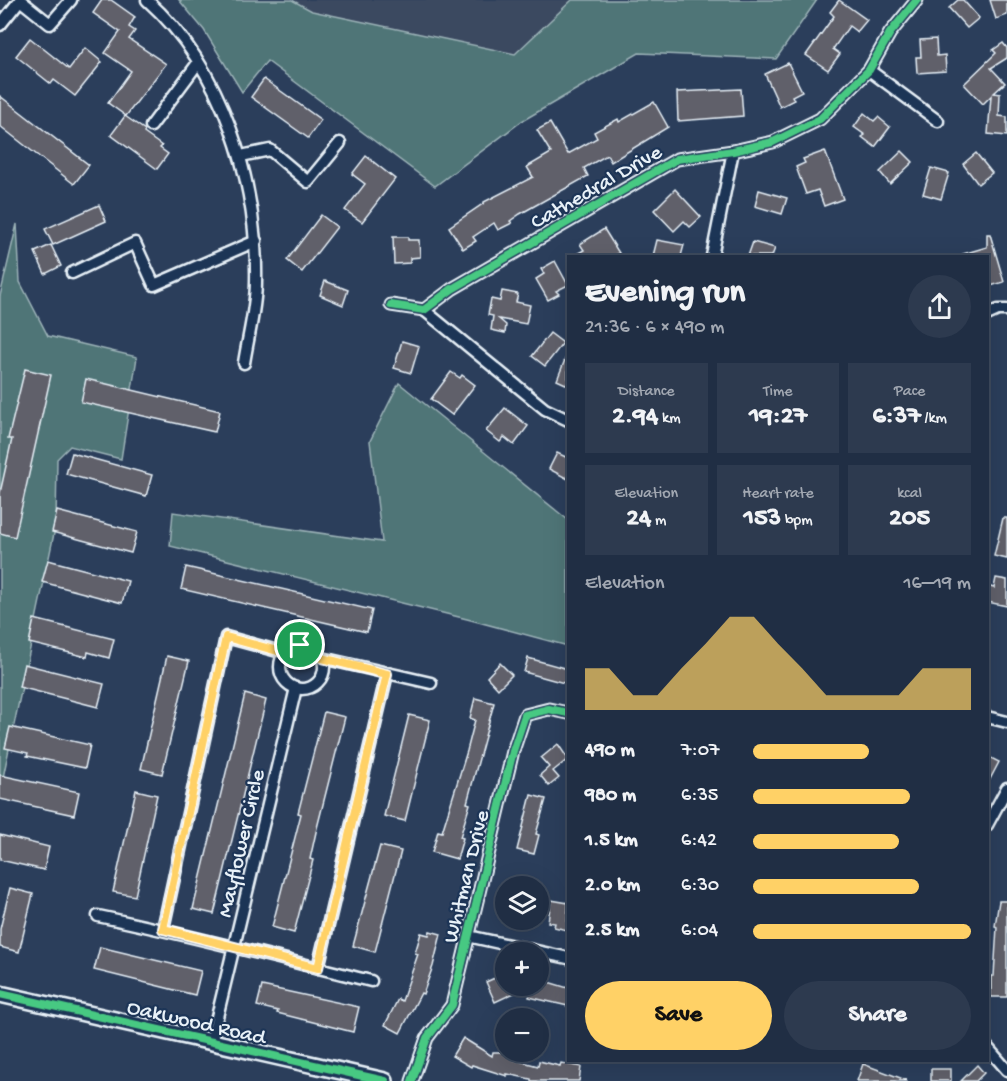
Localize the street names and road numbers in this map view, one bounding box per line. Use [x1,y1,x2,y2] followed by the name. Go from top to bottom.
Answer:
[527,140,668,237] street label: Cathedral Drive
[213,767,273,920] street label: Mayflower Circle
[439,807,497,946] street label: Whitman Drive
[124,995,270,1053] street label: Oakwood Road

